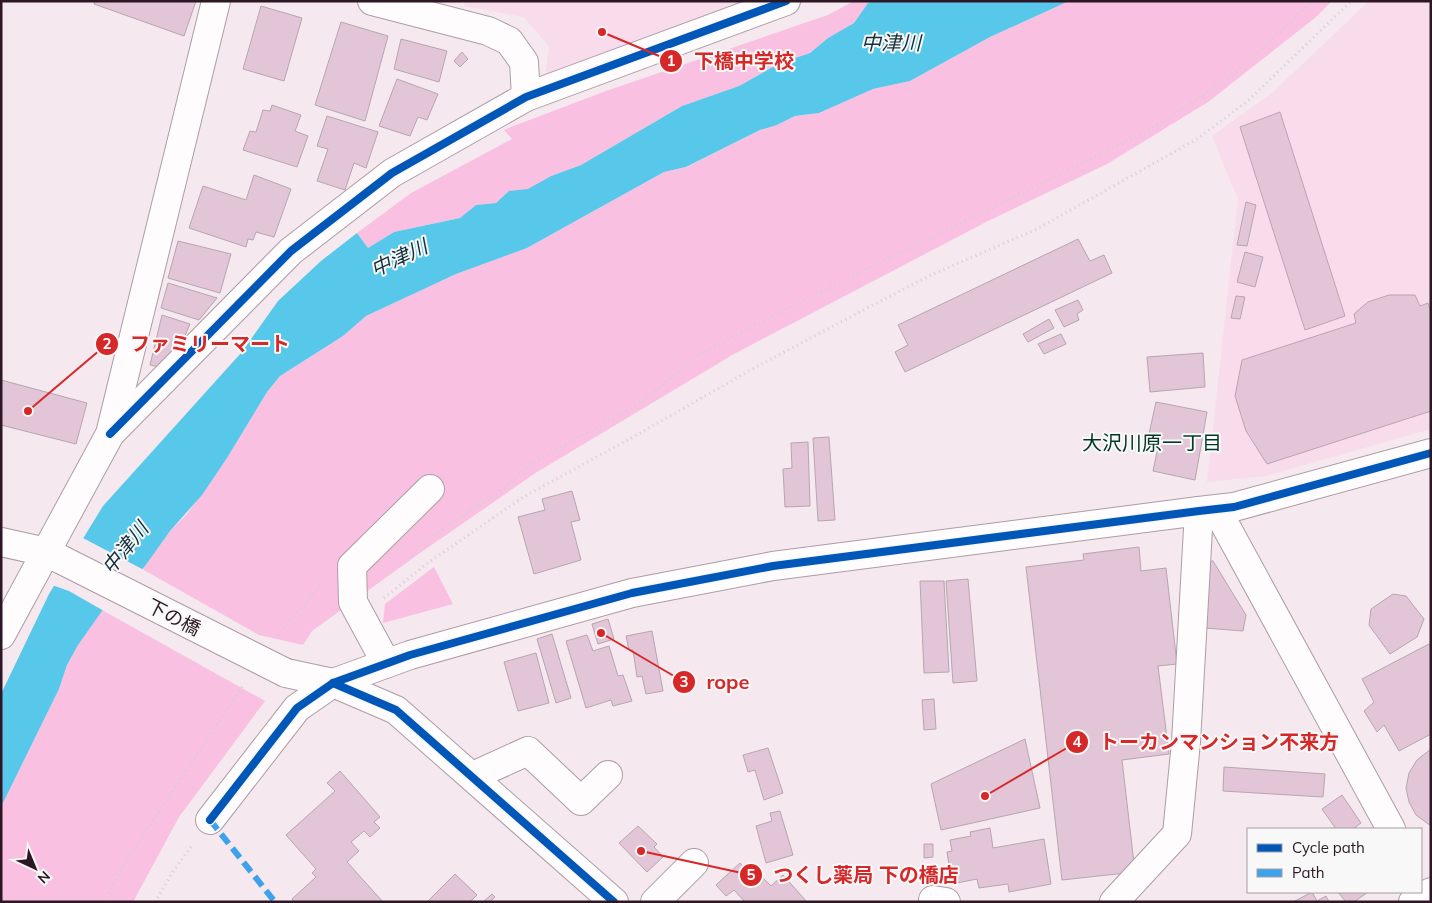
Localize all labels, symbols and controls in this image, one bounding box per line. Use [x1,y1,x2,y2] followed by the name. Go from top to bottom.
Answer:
[861,30,923,55] water label: 中津川
[659,43,804,78] callout: 下橋中学校
[694,48,794,73] text: 下橋中学校
[666,51,676,70] text: 1
[366,233,433,282] water label: 中津川
[95,327,300,362] callout: ファミリーマート
[130,331,290,356] text: ファミリーマート
[102,334,112,353] text: 2
[1082,430,1222,455] district label: 大沢川原一丁目
[96,515,154,579] water label: 中津川
[143,593,205,641] street label: 下の橋
[672,665,760,700] callout: rope
[707,669,749,694] text: rope
[679,672,689,691] text: 3
[1064,725,1349,760] callout: トーカンマンション不来方
[1099,729,1339,754] text: トーカンマンション不来方
[1072,732,1082,751] text: 4
[1247,828,1422,893] legend
[1292,838,1365,857] text: Cycle path
[10,843,60,893] north arrow
[738,857,969,892] callout: つくし薬局 下の橋店
[773,862,959,887] text: つくし薬局 下の橋店
[1292,863,1324,882] text: Path
[746,865,756,884] text: 5
[34,867,54,887] text: N

